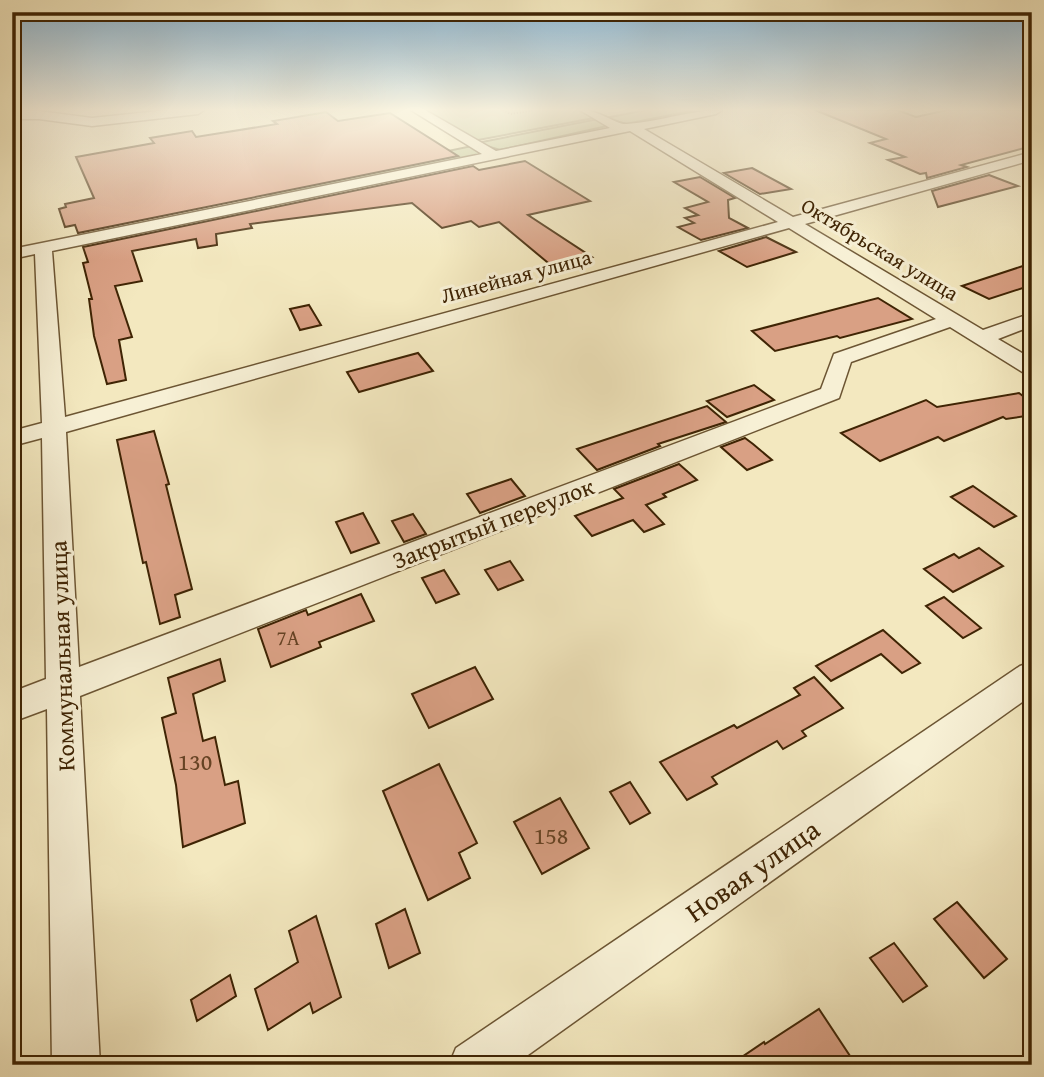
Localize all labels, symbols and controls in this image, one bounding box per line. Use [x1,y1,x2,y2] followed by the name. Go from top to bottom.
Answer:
[795,190,965,308] street label: Октябрьская улица
[437,241,595,311] street label: Линейная улица
[387,468,599,578] street label: Закрытый переулок
[40,539,84,772] street label: Коммунальная улица
[277,622,300,653] house number: 7А
[178,744,212,779] house number: 130
[676,808,828,931] street label: Новая улица
[534,818,568,853] house number: 158

